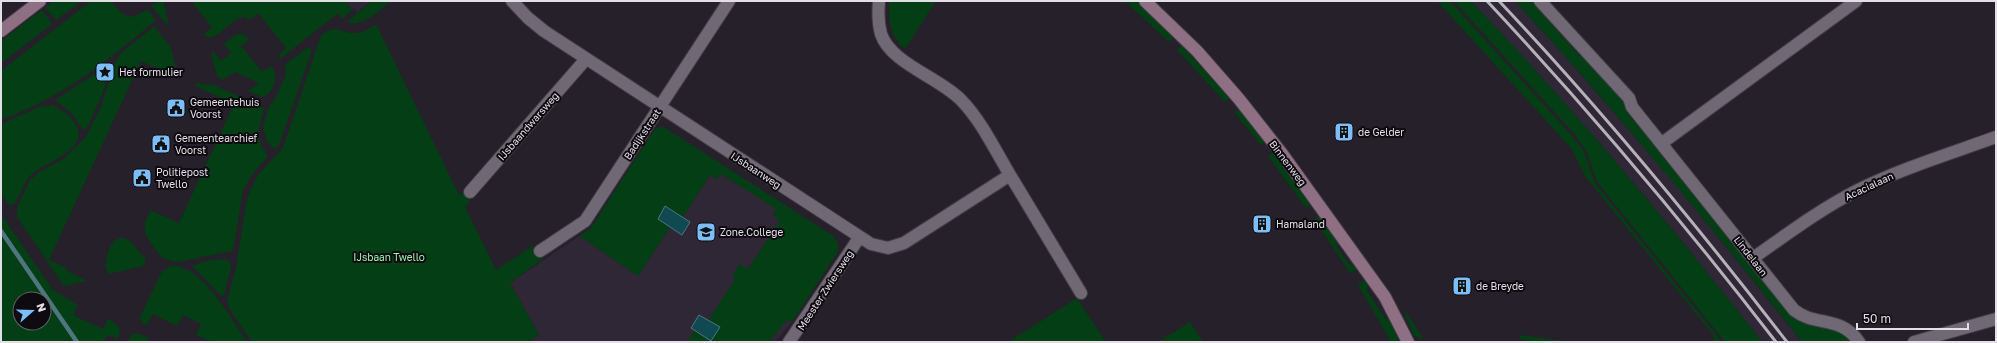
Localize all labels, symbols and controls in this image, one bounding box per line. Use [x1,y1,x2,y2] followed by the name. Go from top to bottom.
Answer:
[94,61,116,83] place icon: Het formulier
[119,66,183,78] place label: Het formulier
[495,89,561,163] street label: IJsbaandwarsweg
[190,96,259,120] place label: Gemeentehuis Voorst
[165,97,187,119] public building icon: Gemeentehuis Voorst
[621,106,663,162] street label: Badijkstraat
[1333,121,1355,143] building icon: de Gelder
[1358,126,1404,138] place label: de Gelder
[175,132,258,156] place label: Gemeentearchief Voorst
[150,133,172,155] public building icon: Gemeentearchief Voorst
[1267,138,1309,188] street label: Binnenweg
[729,149,783,191] street label: IJsbaanweg
[156,166,208,190] place label: Politiepost Twello
[131,167,153,189] public building icon: Politiepost Twello
[1843,170,1895,202] street label: Acacialaan
[1251,213,1273,235] building icon: Hamaland
[1276,218,1325,230] place label: Hamaland
[695,221,717,243] school or university icon: Zone.College
[720,226,783,238] place label: Zone.College
[1732,234,1770,278] street label: Lindelaan
[795,248,855,332] street label: Meester Zwiersweg
[353,251,425,263] park label: IJsbaan Twello
[1451,275,1473,297] building icon: de Breyde
[1476,280,1524,292] place label: de Breyde
[12,291,52,331] north arrow
[34,301,49,314] text: N
[1857,305,1968,331] scale bar
[1863,311,1891,326] text: 50 m

